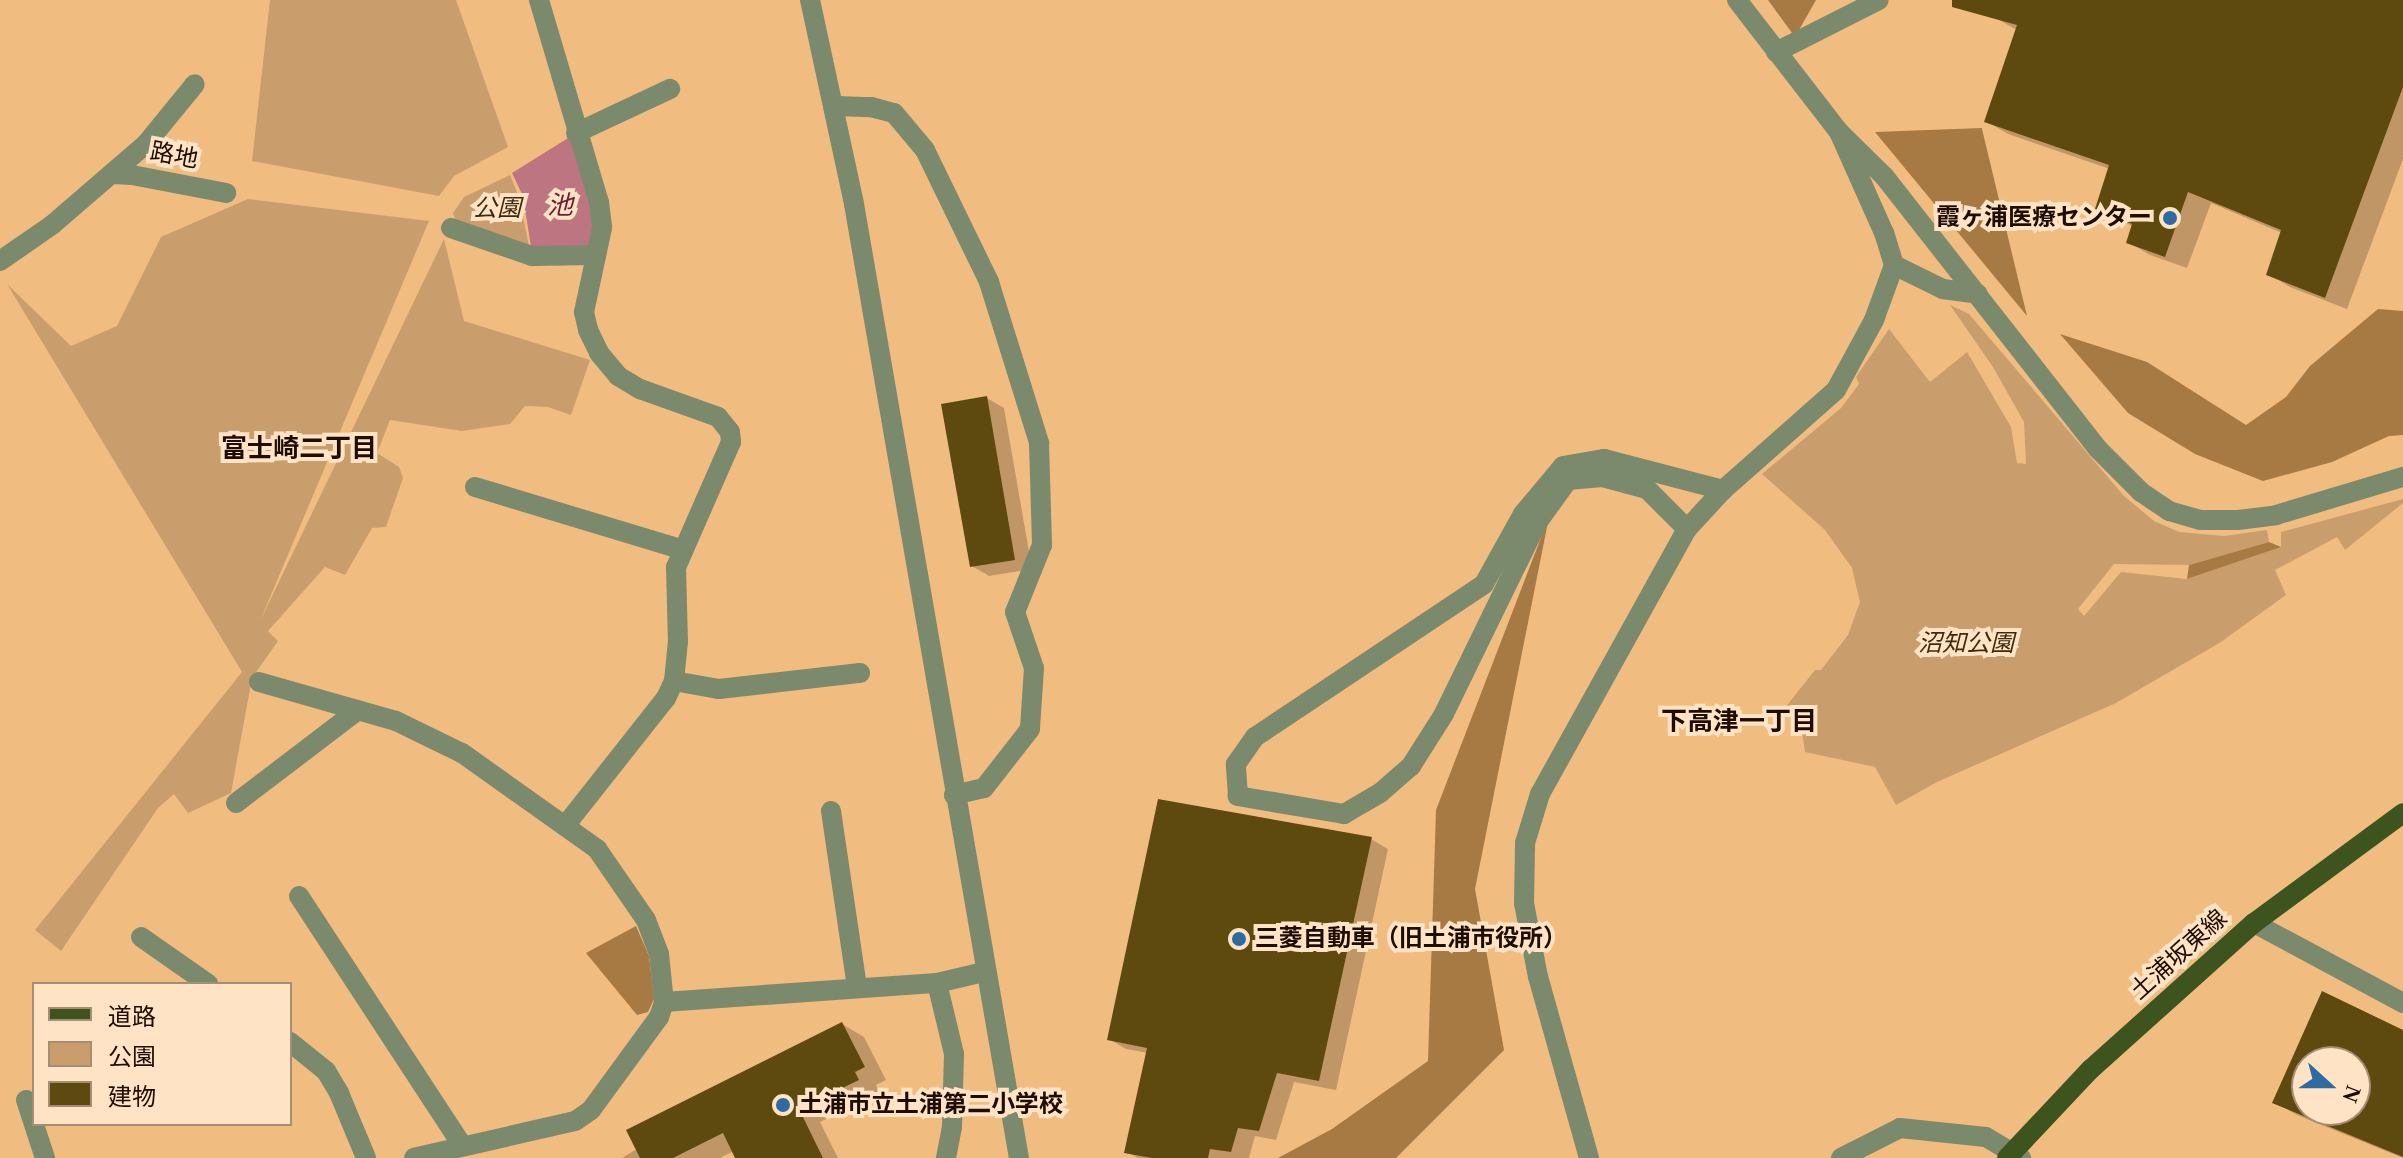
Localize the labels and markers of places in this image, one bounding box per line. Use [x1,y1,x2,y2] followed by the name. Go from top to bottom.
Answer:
[1936,204,2152,232] place label: 霞ヶ浦医療センター
[2159,207,2181,229] marker: 霞ヶ浦医療センター
[1255,925,1567,953] place label: 三菱自動車（旧土浦市役所）
[1230,930,1248,948] marker: 三菱自動車（旧土浦市役所）
[799,1091,1063,1119] place label: 土浦市立土浦第二小学校
[774,1096,792,1114] marker: 土浦市立土浦第二小学校

